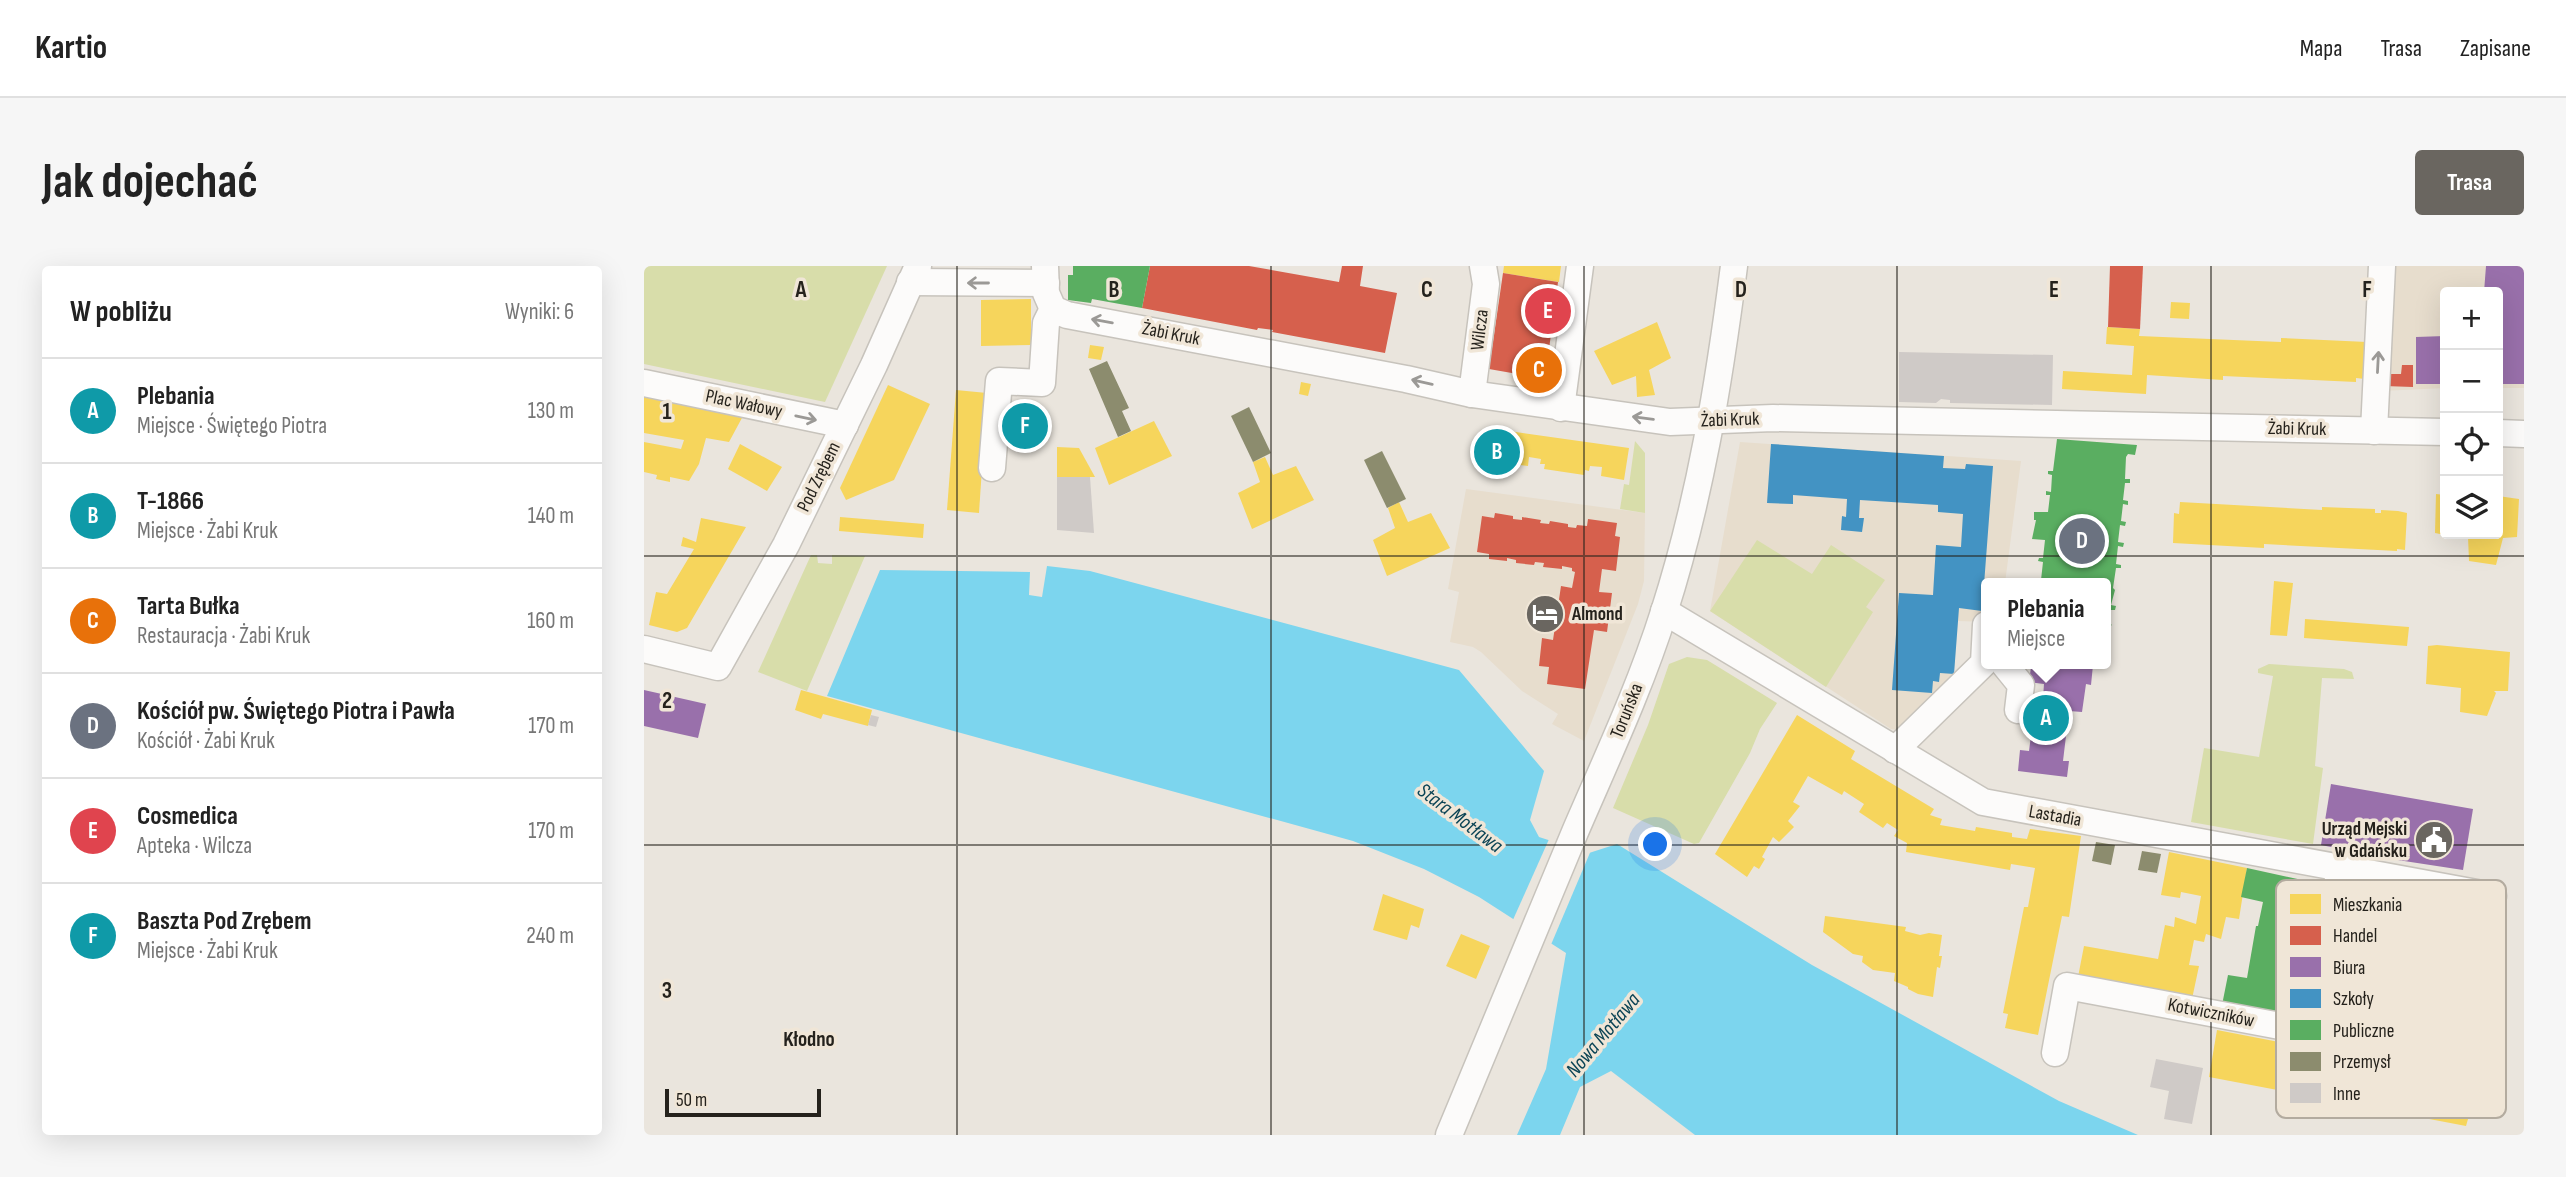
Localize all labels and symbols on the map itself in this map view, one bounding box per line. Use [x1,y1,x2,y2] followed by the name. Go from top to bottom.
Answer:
[795,276,808,304] text: A
[966,276,989,290] one-way arrow
[1109,276,1120,304] text: B
[1421,276,1433,304] text: C
[1735,276,1747,304] text: D
[2049,276,2059,304] text: E
[2362,276,2372,304] text: F
[1525,285,1571,337] pin: E
[1466,308,1494,352] street label: Wilcza
[1091,314,1114,327] one-way arrow
[1140,317,1203,351] street label: Żabi Kruk
[1516,344,1562,396] pin: C
[2371,351,2384,374] one-way arrow
[1411,375,1433,388] one-way arrow
[703,385,785,423] street label: Plac Wałowy
[662,398,672,426] text: 1
[1002,400,1048,452] pin: F
[1700,407,1760,433] street label: Żabi Kruk
[795,412,817,425] one-way arrow
[1632,412,1655,425] one-way arrow
[2268,417,2327,441] street label: Żabi Kruk
[1474,426,1520,478] pin: B
[792,438,846,516] street label: Pod Zrębem
[2059,515,2105,567] pin: D
[1524,593,1566,635] hotel icon: Almond
[1571,603,1623,626] place label: Almond
[1606,680,1648,742] street label: Toruńska
[662,687,672,715] text: 2
[2023,692,2069,744] pin: A
[1412,778,1508,859] water label: Stara Motława
[2027,800,2083,832] street label: Lastadia
[2322,818,2407,863] place label: Urząd Mejski w Gdańsku
[2413,819,2455,861] public building icon: Urząd Mejski w Gdańsku
[1638,827,1672,861] your location
[2276,880,2506,1118] legend
[2333,894,2402,917] text: Mieszkania
[2333,925,2377,948] text: Handel
[2333,957,2365,980] text: Biura
[662,977,672,1005] text: 3
[1561,987,1646,1082] water label: Nowa Motława
[2333,988,2375,1011] text: Szkoły
[2166,993,2256,1033] street label: Kotwiczników
[2333,1020,2394,1043] text: Publiczne
[783,1027,835,1052] district label: Kłodno
[2333,1051,2391,1074] text: Przemysł
[2333,1083,2361,1106] text: Inne
[665,1086,821,1118] scale bar

